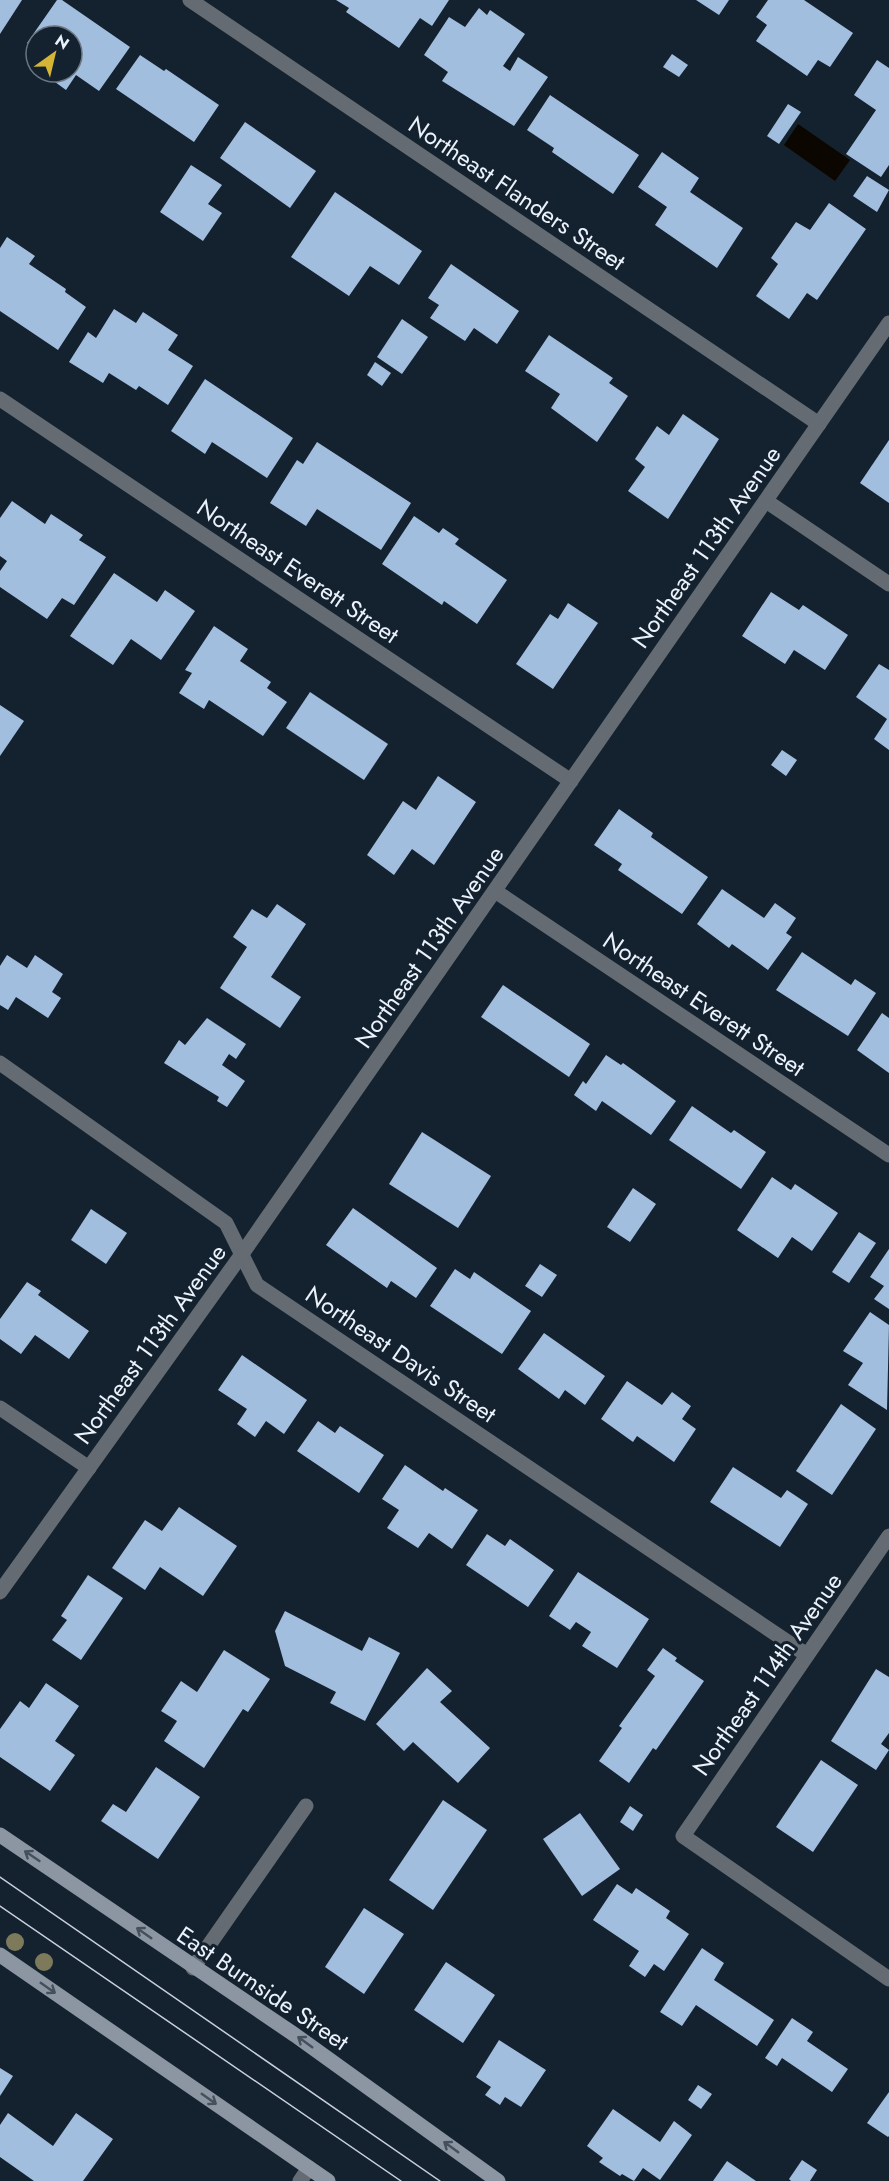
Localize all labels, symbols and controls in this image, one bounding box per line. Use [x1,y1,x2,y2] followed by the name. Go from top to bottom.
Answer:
[24,24,84,84] north arrow
[50,29,74,55] text: N
[402,107,633,279] street label: Northeast Flanders Street
[623,439,789,655] street label: Northeast 113th Avenue
[190,490,406,652] street label: Northeast Everett Street
[346,839,512,1055] street label: Northeast 113th Avenue
[596,923,812,1085] street label: Northeast Everett Street
[65,1237,235,1451] street label: Northeast 113th Avenue
[299,1277,504,1431] street label: Northeast Davis Street
[684,1565,850,1783] street label: Northeast 114th Avenue
[24,1850,40,1862] one-way arrow
[170,1917,356,2059] street label: East Burnside Street
[136,1927,152,1939] one-way arrow
[40,1982,56,1994] one-way arrow
[298,2036,314,2049] one-way arrow
[200,2093,216,2105] one-way arrow
[443,2141,459,2153] one-way arrow

